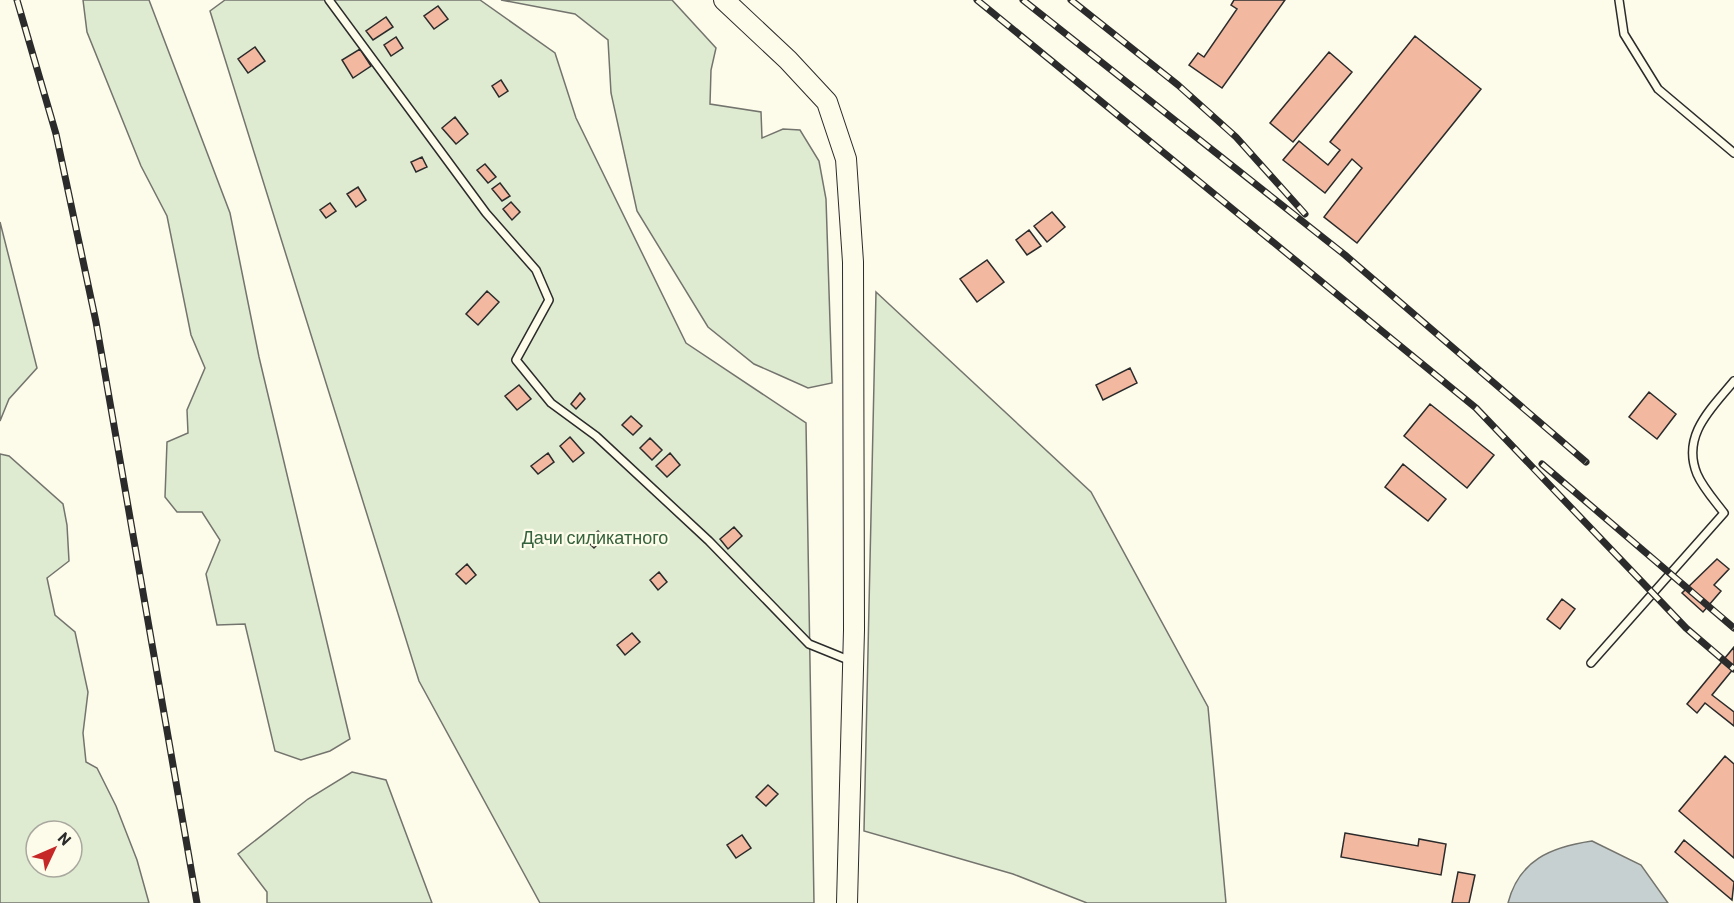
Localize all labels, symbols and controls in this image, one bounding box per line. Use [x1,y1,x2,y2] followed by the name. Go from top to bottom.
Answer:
[522,526,668,548] park label: Дачи силикатного
[24,819,84,879] north arrow
[55,828,76,849] text: N

